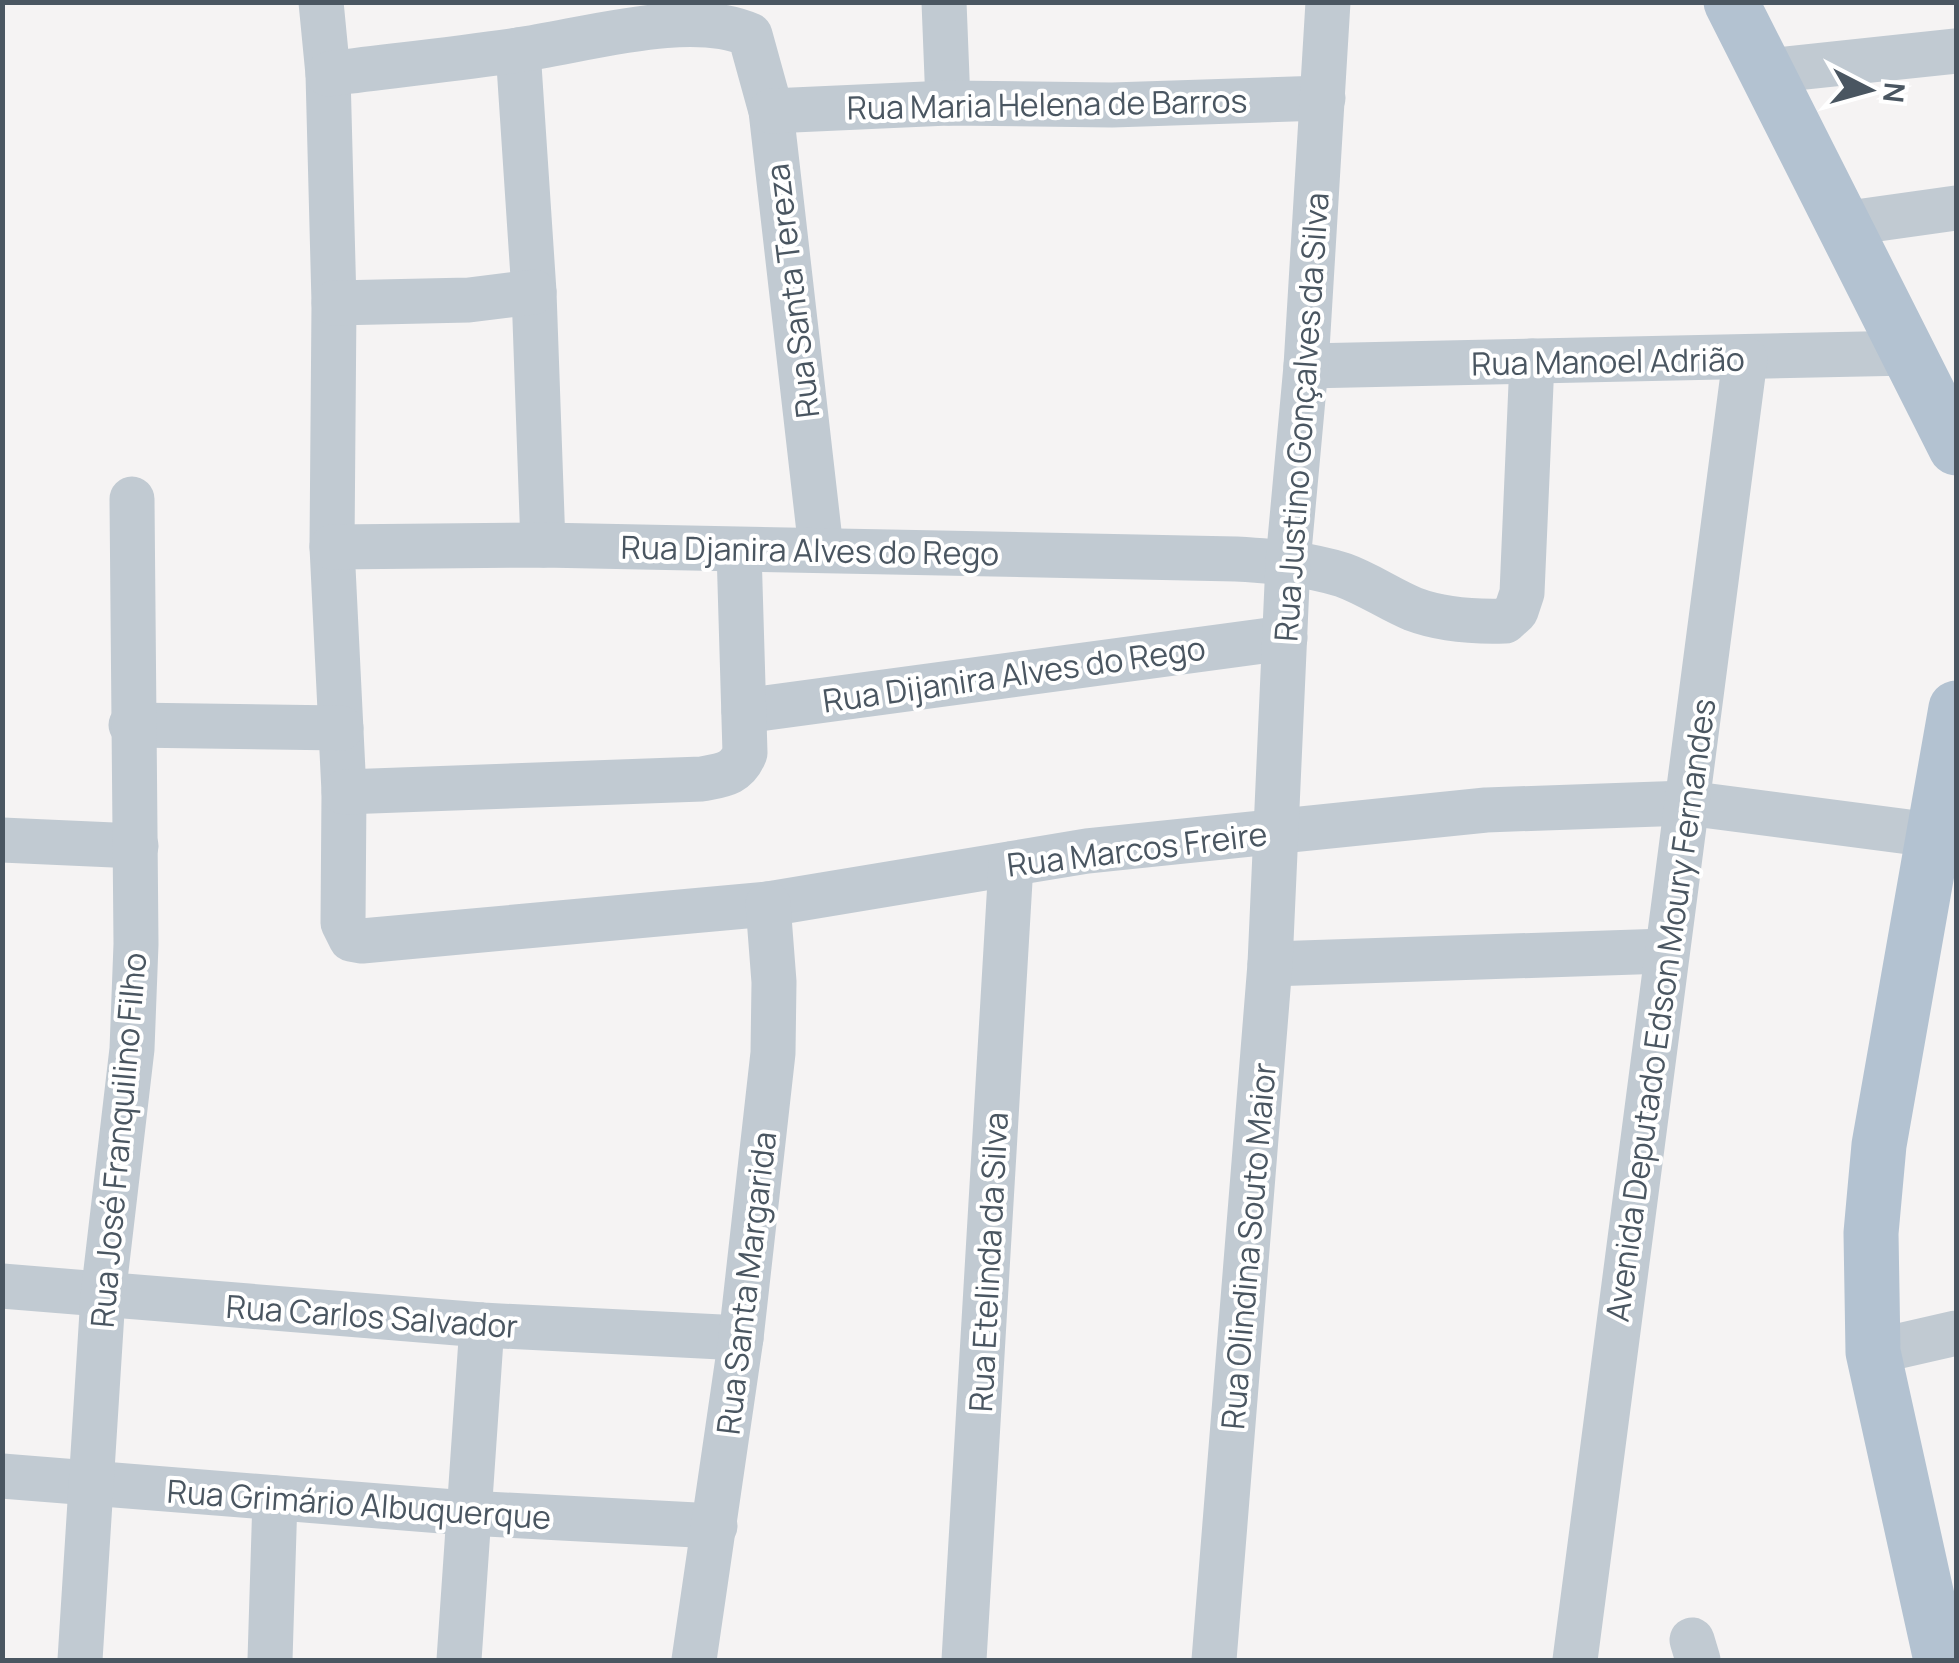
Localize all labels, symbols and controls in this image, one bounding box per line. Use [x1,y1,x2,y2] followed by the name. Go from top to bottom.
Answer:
[1819,40,1919,140] north arrow
[846,79,1248,129] street label: Rua Maria Helena de Barros
[1875,81,1915,105] text: N
[755,161,829,421] street label: Rua Santa Tereza
[1263,191,1339,643] street label: Rua Justino Gonçalves da Silva
[1471,337,1745,385] street label: Rua Manoel Adrião
[620,525,1000,575] street label: Rua Djanira Alves do Rego
[820,625,1208,723] street label: Rua Dijanira Alves do Rego
[1594,696,1726,1324] street label: Avenida Deputado Edson Moury Fernandes
[1004,811,1270,887] street label: Rua Marcos Freire
[80,951,156,1329] street label: Rua José Franquilino Filho
[1210,1061,1286,1431] street label: Rua Olindina Souto Maior
[958,1111,1018,1413] street label: Rua Etelinda da Silva
[706,1129,786,1437] street label: Rua Santa Margarida
[225,1284,519,1348] street label: Rua Carlos Salvador
[166,1469,552,1539] street label: Rua Grimário Albuquerque

